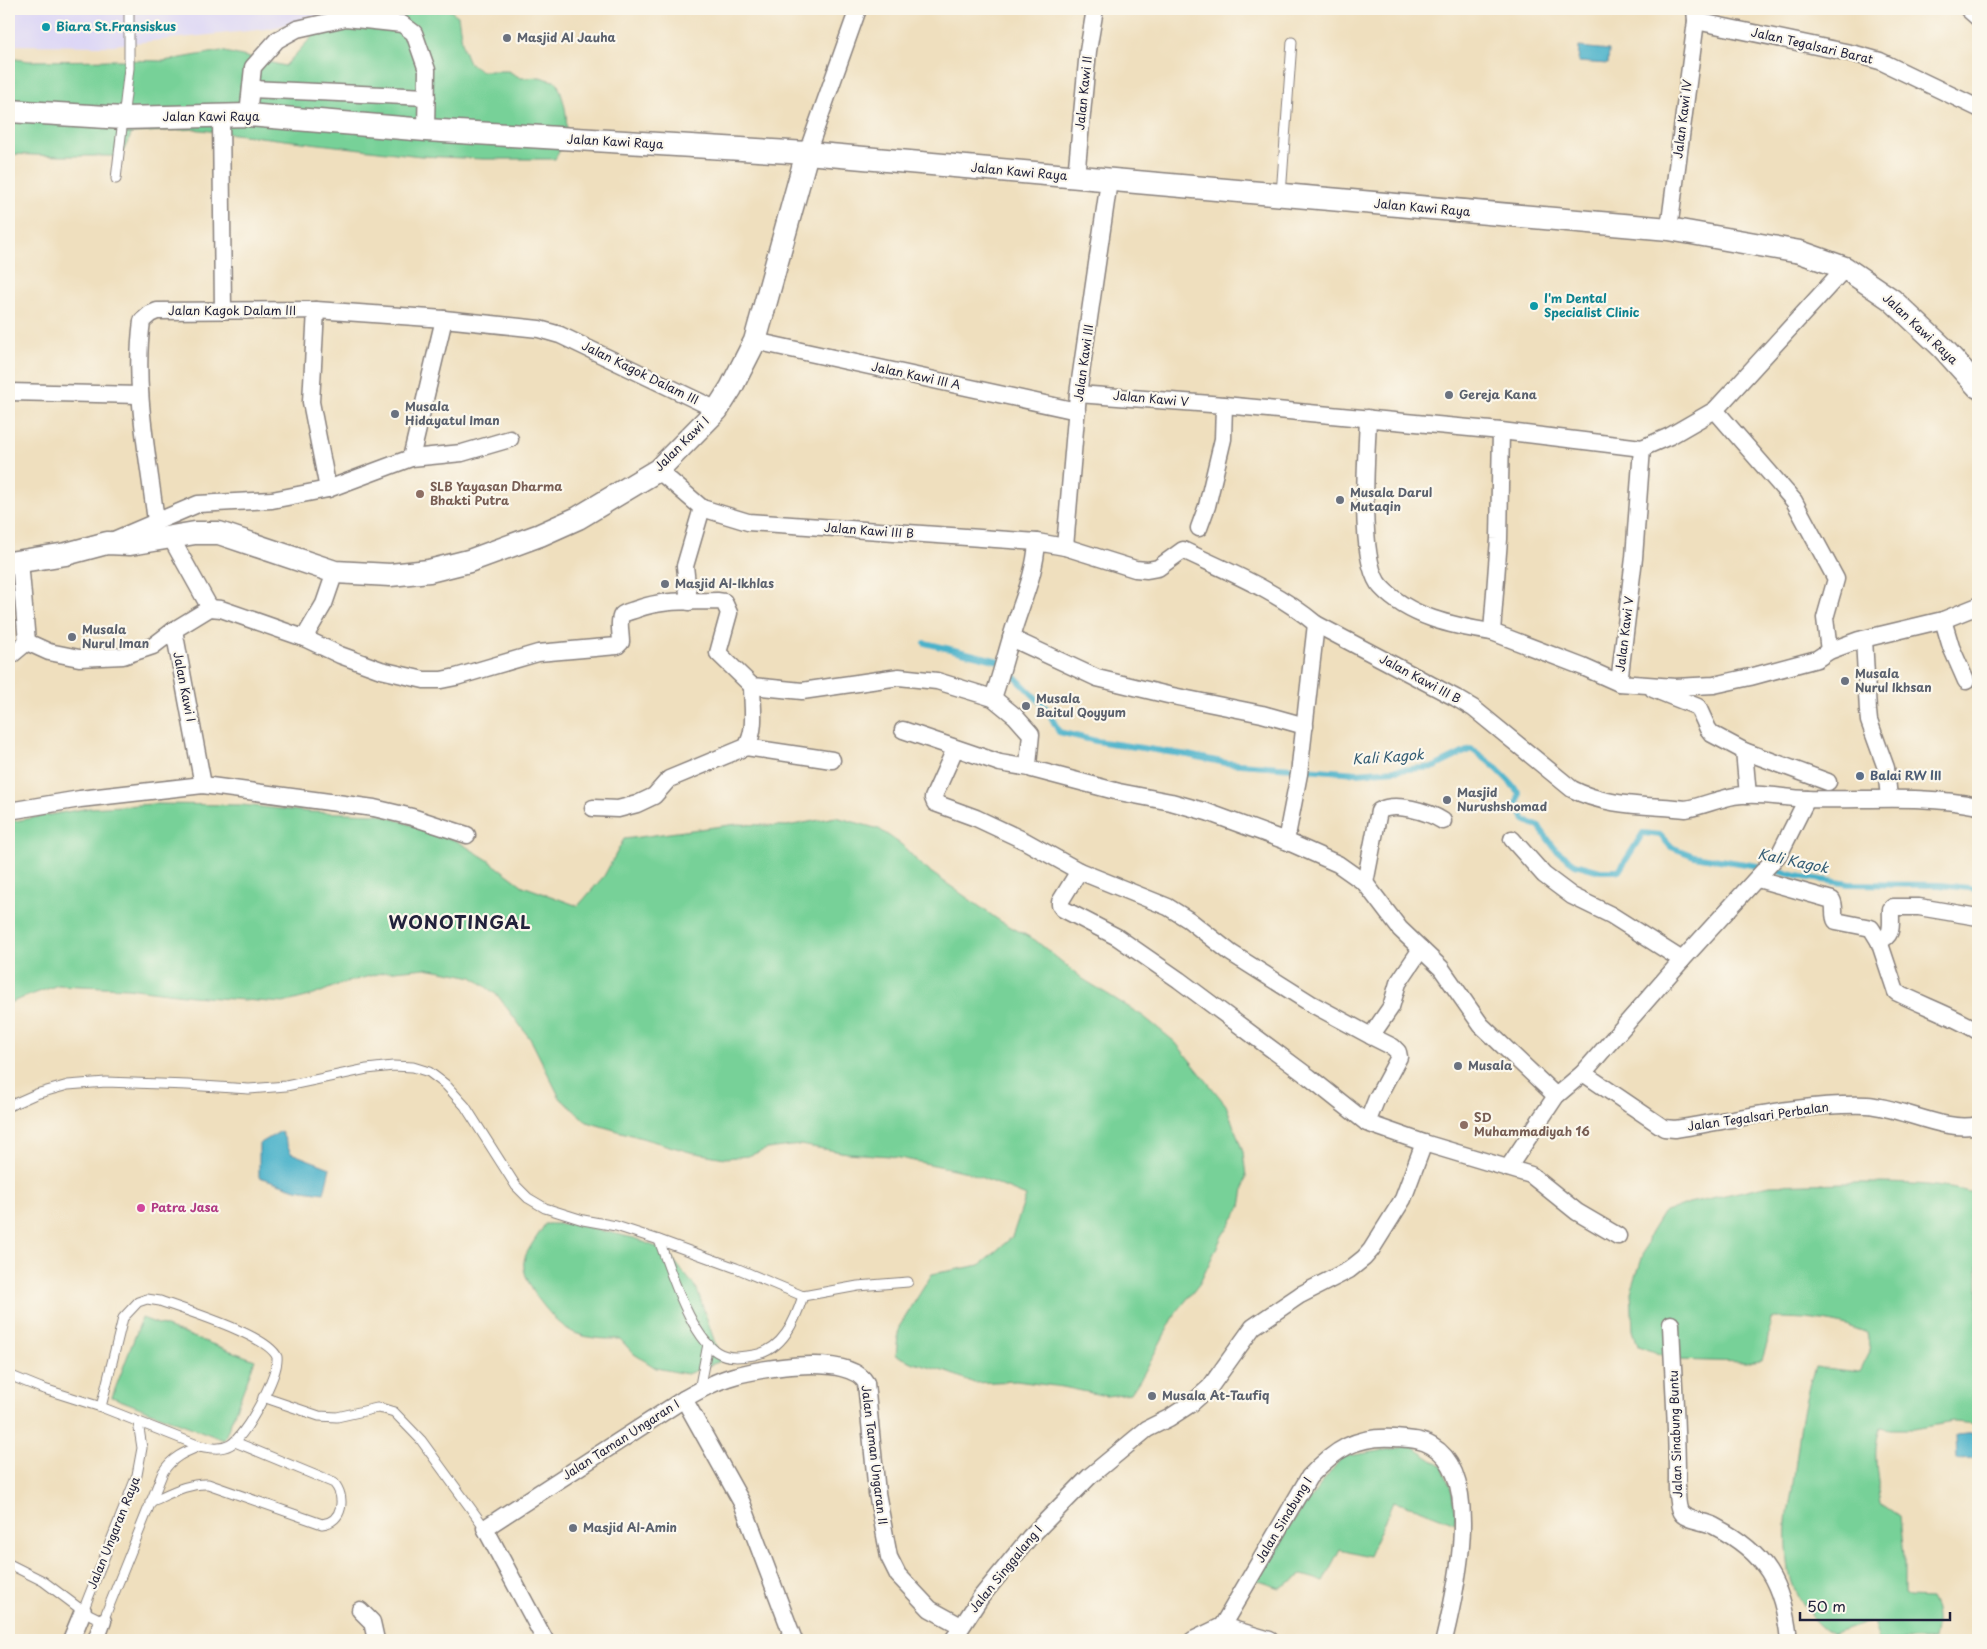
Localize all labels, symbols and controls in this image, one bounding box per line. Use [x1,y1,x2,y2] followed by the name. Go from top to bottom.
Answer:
[56,17,176,35] place label: Biara St.Fransiskus
[40,21,52,33] marker: Biara St.Fransiskus
[1749,22,1875,68] street label: Jalan Tegalsari Barat
[517,28,616,46] place label: Masjid Al Jauha
[501,32,513,44] marker: Masjid Al Jauha
[1070,55,1096,131] street label: Jalan Kawi II
[1668,78,1696,159] street label: Jalan Kawi IV
[163,107,260,125] street label: Jalan Kawi Raya
[566,129,664,153] street label: Jalan Kawi Raya
[970,158,1069,184] street label: Jalan Kawi Raya
[1373,194,1472,220] street label: Jalan Kawi Raya
[1544,289,1640,321] place label: I'm Dental Specialist Clinic
[1879,289,1963,368] street label: Jalan Kawi Raya
[1528,300,1540,312] marker: I'm Dental Specialist Clinic
[168,301,296,319] street label: Jalan Kagok Dalam III
[1069,323,1097,403] street label: Jalan Kawi III
[579,336,702,408] street label: Jalan Kagok Dalam III
[870,357,963,393] street label: Jalan Kawi III A
[1459,385,1537,403] place label: Gereja Kana
[1112,386,1190,410] street label: Jalan Kawi V
[1443,389,1455,401] marker: Gereja Kana
[405,397,500,429] place label: Musala Hidayatul Iman
[389,408,401,420] marker: Musala Hidayatul Iman
[650,412,713,475] street label: Jalan Kawi I
[430,477,562,509] place label: SLB Yayasan Dharma Bhakti Putra
[1350,483,1432,515] place label: Musala Darul Mutaqin
[414,488,426,500] marker: SLB Yayasan Dharma Bhakti Putra
[1334,494,1346,506] marker: Musala Darul Mutaqin
[824,518,915,542] street label: Jalan Kawi III B
[675,574,774,592] place label: Masjid Al-Ikhlas
[659,578,671,590] marker: Masjid Al-Ikhlas
[1610,595,1638,673] street label: Jalan Kawi V
[82,620,149,652] place label: Musala Nurul Iman
[66,631,78,643] marker: Musala Nurul Iman
[1377,649,1464,707] street label: Jalan Kawi III B
[169,650,201,723] street label: Jalan Kawi I
[1855,664,1932,696] place label: Musala Nurul Ikhsan
[1839,675,1851,687] marker: Musala Nurul Ikhsan
[1036,689,1126,721] place label: Musala Baitul Qoyyum
[1020,700,1032,712] marker: Musala Baitul Qoyyum
[1351,743,1425,769] water label: Kali Kagok
[1870,766,1941,784] place label: Balai RW III
[1854,770,1866,782] marker: Balai RW III
[1457,783,1547,815] place label: Masjid Nurushshomad
[1441,794,1453,806] marker: Masjid Nurushshomad
[1756,843,1831,878] water label: Kali Kagok
[389,908,531,935] district label: WONOTINGAL
[1468,1056,1513,1074] place label: Musala
[1452,1060,1464,1072] marker: Musala
[1686,1097,1830,1135] street label: Jalan Tegalsari Perbalan
[1474,1108,1590,1140] place label: SD Muhammadiyah 16
[1458,1119,1470,1131] marker: SD Muhammadiyah 16
[151,1198,220,1216] place label: Patra Jasa
[135,1202,147,1214] marker: Patra Jasa
[1664,1370,1686,1498] street label: Jalan Sinabung Buntu
[857,1384,892,1526] street label: Jalan Taman Ungaran II
[1162,1386,1269,1404] place label: Musala At-Taufiq
[1146,1390,1158,1402] marker: Musala At-Taufiq
[558,1394,683,1484] street label: Jalan Taman Ungaran I
[82,1473,144,1592] street label: Jalan Ungaran Raya
[1250,1473,1316,1566] street label: Jalan Sinabung I
[583,1518,677,1536] place label: Masjid Al-Amin
[964,1521,1046,1616] street label: Jalan Singgalang I
[567,1522,579,1534] marker: Masjid Al-Amin
[1800,1589,1950,1621] scale bar
[1807,1594,1846,1617] text: 50 m

